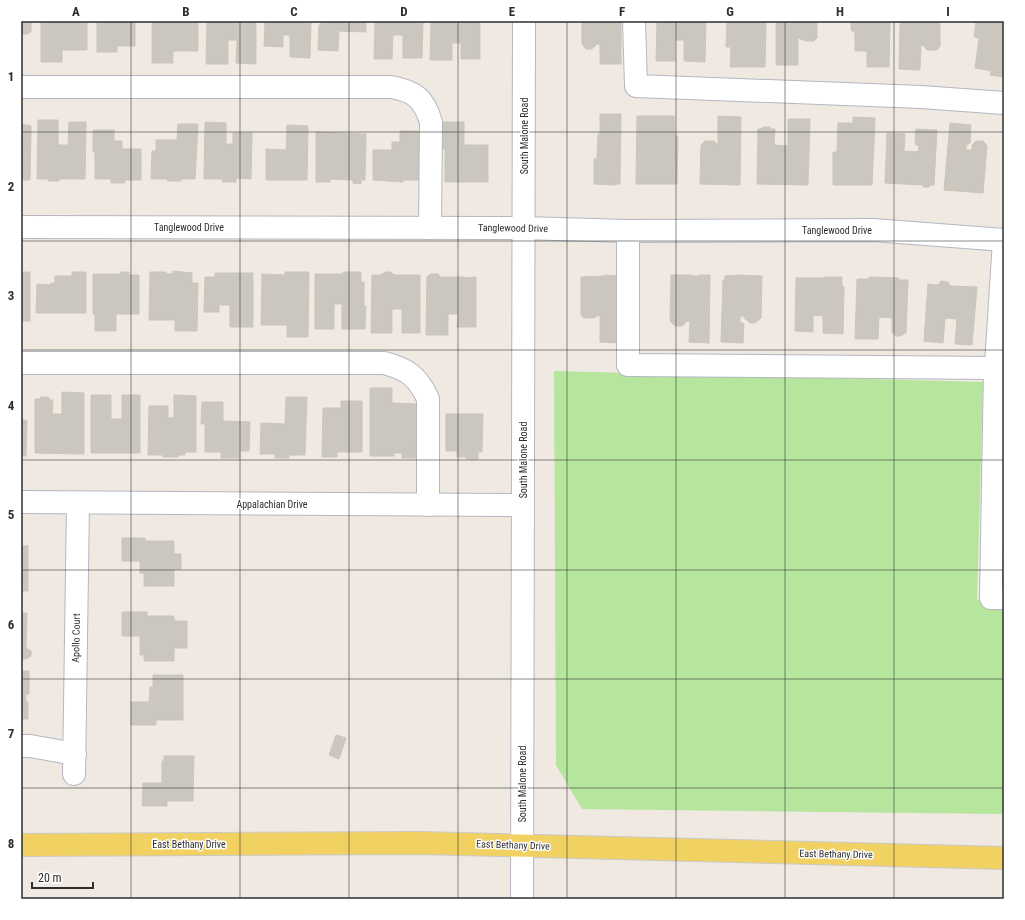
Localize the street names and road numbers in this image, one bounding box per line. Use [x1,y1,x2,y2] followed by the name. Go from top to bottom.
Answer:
[519,98,530,174] street label: South Malone Road
[154,222,224,233] street label: Tanglewood Drive
[478,222,548,234] street label: Tanglewood Drive
[802,225,872,236] street label: Tanglewood Drive
[518,422,529,498] street label: South Malone Road
[236,499,308,510] street label: Appalachian Drive
[70,613,82,663] street label: Apollo Court
[517,746,528,822] street label: South Malone Road
[476,838,550,852] street label: East Bethany Drive
[152,839,226,850] street label: East Bethany Drive
[799,848,873,860] street label: East Bethany Drive

